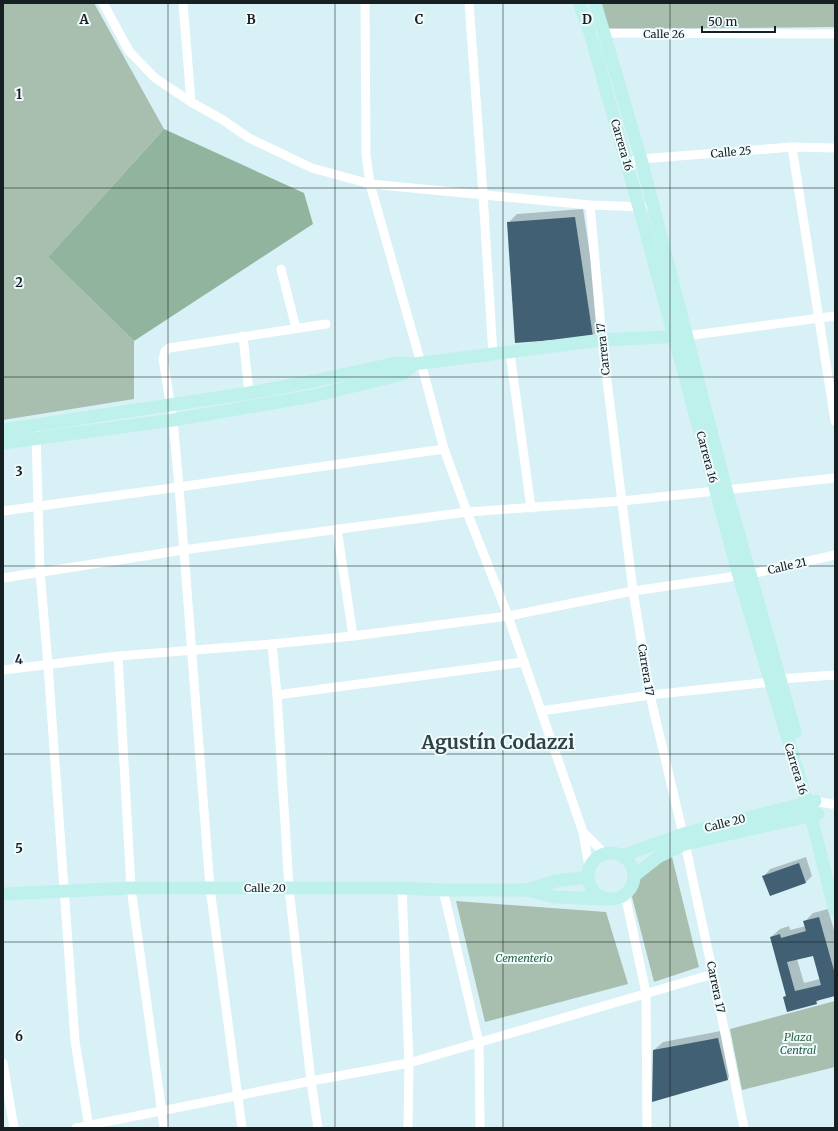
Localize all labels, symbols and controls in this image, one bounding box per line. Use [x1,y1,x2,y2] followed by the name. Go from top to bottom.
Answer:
[702,8,775,34] scale bar
[78,11,89,28] text: A
[246,11,256,28] text: B
[415,11,424,28] text: C
[582,11,592,28] text: D
[708,14,737,29] text: 50 m
[643,27,685,41] street label: Calle 26
[16,86,22,103] text: 1
[608,118,636,173] street label: Carrera 16
[710,143,752,161] street label: Calle 25
[15,274,23,291] text: 2
[593,322,613,376] street label: Carrera 17
[693,430,721,485] street label: Carrera 16
[15,463,23,480] text: 3
[766,555,808,577] street label: Calle 21
[635,643,657,697] street label: Carrera 17
[15,651,24,668] text: 4
[421,730,575,754] district label: Agustín Codazzi
[782,742,811,797] street label: Carrera 16
[703,811,747,835] street label: Calle 20
[15,840,23,857] text: 5
[244,881,286,895] street label: Calle 20
[495,951,553,965] park label: Cementerio
[704,960,728,1014] street label: Carrera 17
[15,1028,23,1045] text: 6
[780,1030,816,1057] park label: Plaza Central

